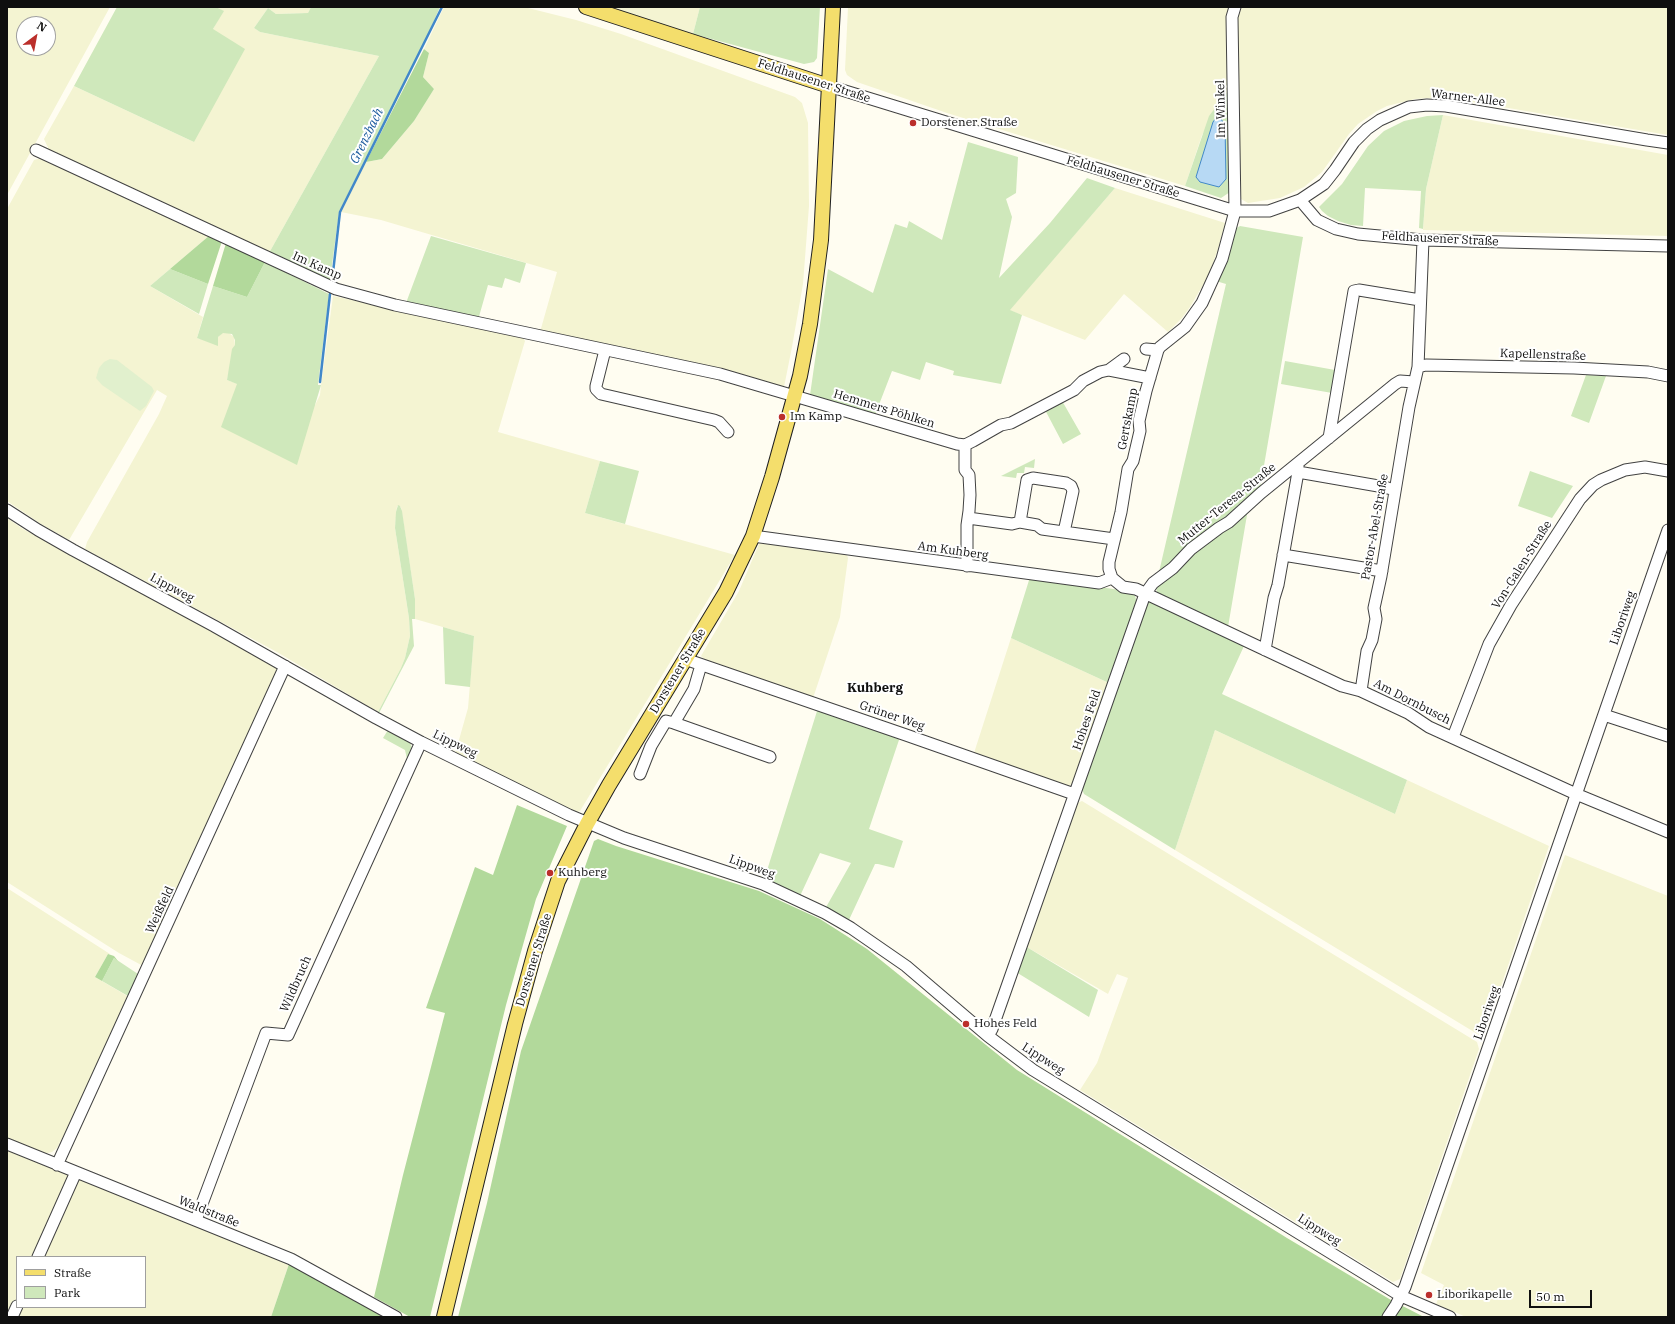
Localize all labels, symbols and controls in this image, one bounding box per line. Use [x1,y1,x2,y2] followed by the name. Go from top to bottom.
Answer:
[16,16,56,56] north arrow
[34,18,49,35] text: N
[756,56,872,106] street label: Feldhausener Straße
[1213,80,1229,138] street label: Im Winkel
[1430,86,1506,110] street label: Warner-Allee
[347,106,387,166] water label: Grenzbach
[921,116,1017,130] place label: Dorstener Straße
[908,118,918,128] marker: Dorstener Straße
[1065,153,1181,201] street label: Feldhausener Straße
[1381,229,1499,249] street label: Feldhausener Straße
[290,249,344,283] street label: Im Kamp
[1500,346,1586,364] street label: Kapellenstraße
[832,387,936,431] street label: Hemmers Pöhlken
[1115,387,1141,451] street label: Gertskamp
[790,410,842,424] place label: Im Kamp
[777,412,787,422] marker: Im Kamp
[1175,460,1279,548] street label: Mutter-Teresa-Straße
[1359,473,1391,581] street label: Pastor-Abel-Straße
[1489,518,1555,612] street label: Von-Galen-Straße
[917,539,989,563] street label: Am Kuhberg
[148,570,196,606] street label: Lippweg
[1607,589,1639,647] street label: Liboriweg
[647,626,709,716] street label: Dorstener Straße
[1371,676,1453,728] street label: Am Dornbusch
[847,680,903,696] district label: Kuhberg
[1070,688,1104,752] street label: Hohes Feld
[858,698,926,734] street label: Grüner Weg
[430,727,480,761] street label: Lippweg
[727,852,777,882] street label: Lippweg
[558,866,607,880] place label: Kuhberg
[545,868,555,878] marker: Kuhberg
[143,884,177,936] street label: Weißfeld
[513,912,555,1008] street label: Dorstener Straße
[277,954,315,1014] street label: Wildbruch
[1471,984,1503,1042] street label: Liboriweg
[974,1017,1037,1031] place label: Hohes Feld
[961,1019,971,1029] marker: Hohes Feld
[1019,1040,1067,1078] street label: Lippweg
[176,1193,242,1231] street label: Waldstraße
[1295,1211,1343,1249] street label: Lippweg
[16,1256,146,1308] legend
[54,1265,91,1280] text: Straße
[1531,1282,1594,1308] scale bar
[54,1285,80,1300] text: Park
[1437,1288,1512,1302] place label: Liborikapelle
[1536,1289,1565,1304] text: 50 m
[1424,1290,1434,1300] marker: Liborikapelle

